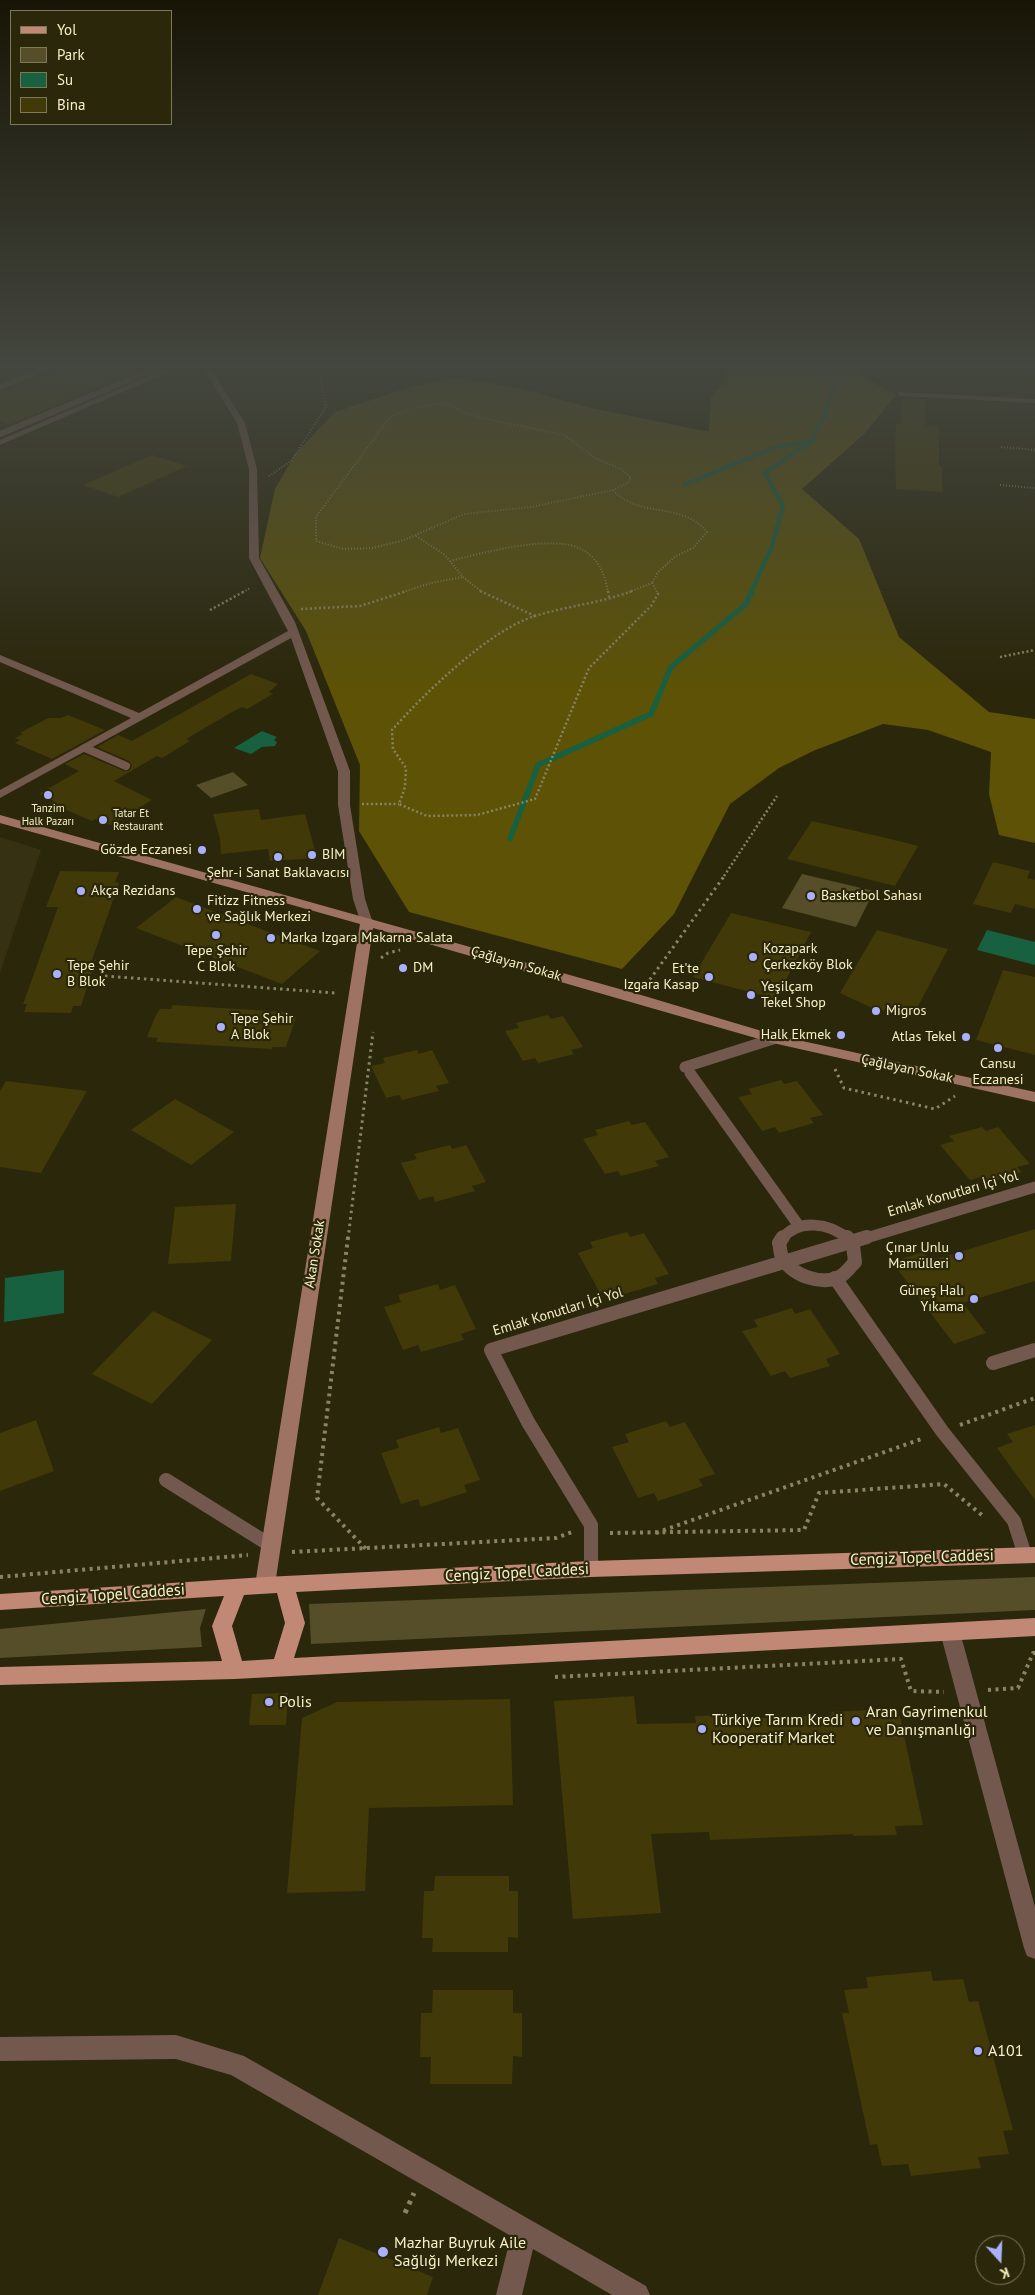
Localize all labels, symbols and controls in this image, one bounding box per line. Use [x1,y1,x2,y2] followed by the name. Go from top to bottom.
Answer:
[10,10,172,125] legend
[57,20,77,39] text: Yol
[57,45,85,64] text: Park
[57,70,73,89] text: Su
[57,95,85,114] text: Bina
[42,789,54,801] marker: Tanzim Halk Pazarı
[22,802,74,828] place label: Tanzim Halk Pazarı
[113,807,163,833] place label: Tatar Et Restaurant
[97,814,109,826] marker: Tatar Et Restaurant
[100,842,192,858] place label: Gözde Eczanesi
[196,844,208,856] marker: Gözde Eczanesi
[322,847,345,863] place label: BİM
[306,849,318,861] marker: BİM
[272,851,284,863] marker: Şehr-i Sanat Baklavacısı
[206,865,350,881] place label: Şehr-i Sanat Baklavacısı
[91,883,175,899] place label: Akça Rezidans
[75,885,87,897] marker: Akça Rezidans
[821,888,922,904] place label: Basketbol Sahası
[805,890,817,902] marker: Basketbol Sahası
[207,893,311,926] place label: Fitizz Fitness ve Sağlık Merkezi
[191,903,203,915] marker: Fitizz Fitness ve Sağlık Merkezi
[210,929,222,941] marker: Tepe Şehir C Blok
[281,930,453,946] place label: Marka Izgara Makarna Salata
[265,932,277,944] marker: Marka Izgara Makarna Salata
[763,941,853,974] place label: Kozapark Çerkezköy Blok
[185,943,247,976] place label: Tepe Şehir C Blok
[469,943,563,985] street label: Çağlayan Sokak
[747,951,759,963] marker: Kozapark Çerkezköy Blok
[67,958,129,990] place label: Tepe Şehir B Blok
[413,960,433,976] place label: DM
[623,961,699,994] place label: Et'te Izgara Kasap
[397,962,409,974] marker: DM
[51,968,63,980] marker: Tepe Şehir B Blok
[703,971,715,983] marker: Et'te Izgara Kasap
[761,979,826,1012] place label: Yeşilçam Tekel Shop
[745,989,757,1001] marker: Yeşilçam Tekel Shop
[886,1003,927,1019] place label: Migros
[870,1005,882,1017] marker: Migros
[231,1011,293,1044] place label: Tepe Şehir A Blok
[215,1021,227,1033] marker: Tepe Şehir A Blok
[761,1027,831,1043] place label: Halk Ekmek
[835,1029,847,1041] marker: Halk Ekmek
[892,1029,956,1045] place label: Atlas Tekel
[960,1031,972,1043] marker: Atlas Tekel
[992,1042,1004,1054] marker: Cansu Eczanesi
[860,1051,954,1087] street label: Çağlayan Sokak
[972,1056,1024,1088] place label: Cansu Eczanesi
[886,1167,1020,1221] street label: Emlak Konutları İçi Yol
[301,1219,329,1289] street label: Akan Sokak
[886,1240,949,1272] place label: Çınar Unlu Mamülleri
[953,1250,965,1262] marker: Çınar Unlu Mamülleri
[899,1283,964,1315] place label: Güneş Halı Yıkama
[491,1284,625,1340] street label: Emlak Konutları İçi Yol
[968,1293,980,1305] marker: Güneş Halı Yıkama
[850,1546,994,1570] street label: Cengiz Topel Caddesi
[445,1560,589,1586] street label: Cengiz Topel Caddesi
[40,1580,186,1610] street label: Cengiz Topel Caddesi
[279,1692,312,1712] place label: Polis
[263,1696,275,1708] marker: Polis
[866,1702,988,1740] place label: Aran Gayrimenkul ve Danışmanlığı
[712,1710,843,1748] place label: Türkiye Tarım Kredi Kooperatif Market
[850,1715,862,1727] marker: Aran Gayrimenkul ve Danışmanlığı
[696,1723,708,1735] marker: Türkiye Tarım Kredi Kooperatif Market
[988,2041,1024,2061] place label: A101
[972,2045,984,2057] marker: A101
[394,2233,526,2271] place label: Mazhar Buyruk Aile Sağlığı Merkezi
[975,2235,1025,2285] north arrow
[376,2245,390,2259] marker: Mazhar Buyruk Aile Sağlığı Merkezi
[998,2263,1012,2283] text: K

